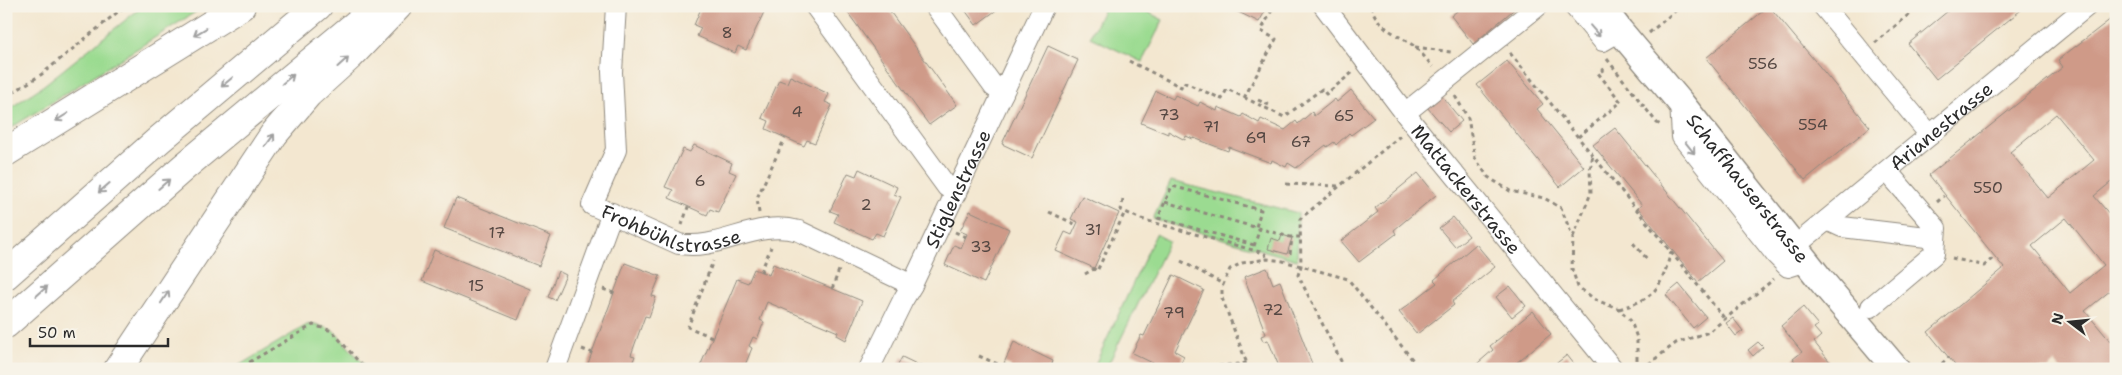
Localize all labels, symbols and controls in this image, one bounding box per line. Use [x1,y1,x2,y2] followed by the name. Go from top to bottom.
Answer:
[721,22,733,43] house number: 8
[1589,25,1600,38] one-way arrow
[193,26,207,37] one-way arrow
[1748,53,1778,74] house number: 556
[337,56,350,68] one-way arrow
[282,73,295,85] one-way arrow
[220,76,233,88] one-way arrow
[1885,77,1998,176] street label: Arianestrasse
[791,101,803,122] house number: 4
[1158,104,1180,125] house number: 73
[1334,105,1354,126] house number: 65
[1681,108,1814,268] street label: Schaffhauserstrasse
[55,112,69,122] one-way arrow
[1798,114,1828,135] house number: 554
[1202,116,1220,137] house number: 71
[1405,119,1526,260] street label: Mattackerstrasse
[919,126,997,252] street label: Stiglenstrasse
[1245,127,1267,148] house number: 69
[1291,131,1311,152] house number: 67
[265,133,275,147] one-way arrow
[1685,141,1696,154] one-way arrow
[694,170,706,191] house number: 6
[1973,177,2003,198] house number: 550
[158,178,171,189] one-way arrow
[97,182,110,194] one-way arrow
[860,194,872,215] house number: 2
[597,199,744,258] street label: Frohbühlstrasse
[1084,219,1102,240] house number: 31
[488,222,506,243] house number: 17
[970,236,992,257] house number: 33
[468,275,484,296] house number: 15
[36,285,49,297] one-way arrow
[160,290,170,304] one-way arrow
[2044,298,2094,348] north arrow
[1262,299,1284,320] house number: 72
[1163,302,1185,323] house number: 79
[2047,311,2068,326] text: N
[30,315,168,347] scale bar
[38,323,76,343] text: 50 m

